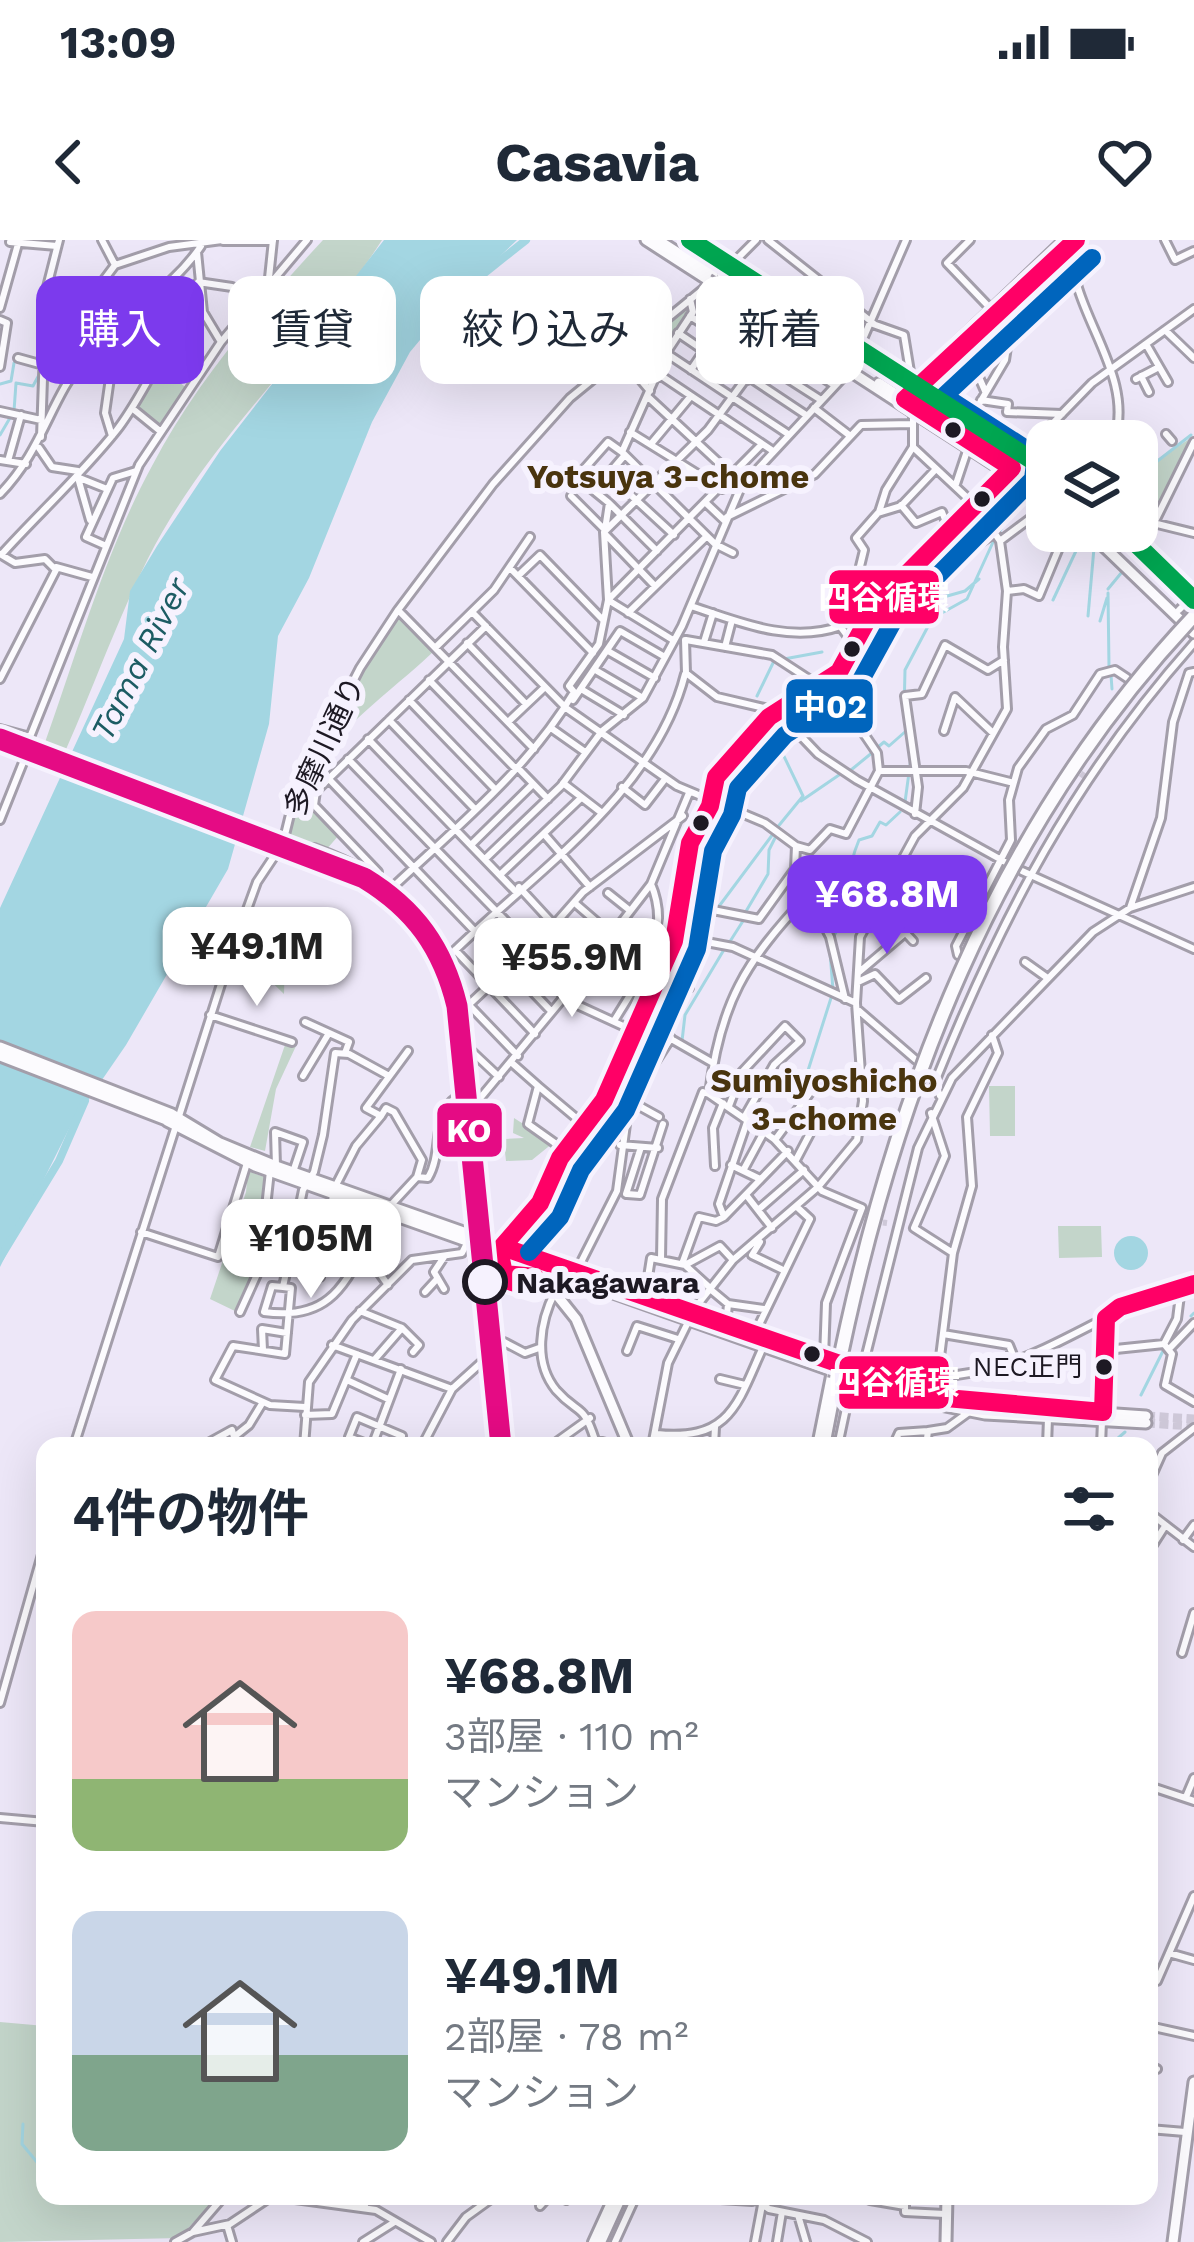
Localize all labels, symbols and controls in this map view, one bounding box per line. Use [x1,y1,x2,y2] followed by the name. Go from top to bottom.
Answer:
[60,16,176,69] text: 13:09
[36,129,102,195] icon: back
[1092,129,1158,195] icon: heart
[495,131,699,194] text: Casavia
[36,276,204,384] chip: 購入
[228,276,396,384] chip: 賃貸
[420,276,672,384] chip: 絞り込み
[696,276,864,384] chip: 新着
[942,419,964,441] unlabelled marker
[1026,420,1158,552] map controls
[1026,420,1158,552] button: layers
[527,457,809,496] district label: Yotsuya 3-chome
[971,488,993,510] unlabelled marker
[827,568,941,626] line badge: 四谷循環
[82,570,198,747] water label: Tama River
[818,578,950,617] text: 四谷循環
[841,638,863,660] unlabelled marker
[276,671,372,821] street label: 多摩川通り
[784,677,875,735] line badge: 中02
[793,687,867,726] text: 中02
[690,812,712,834] unlabelled marker
[789,855,985,957] pin: ¥68.8M
[814,871,960,916] text: ¥68.8M
[159,907,355,1009] pin: ¥49.1M
[474,918,670,1020] pin: ¥55.9M
[190,923,324,968] text: ¥49.1M
[501,934,643,979] text: ¥55.9M
[711,1061,937,1138] district label: Sumiyoshicho 3-chome
[435,1101,504,1159] line badge: KO
[446,1111,492,1150] text: KO
[227,1199,395,1301] pin: ¥105M
[248,1215,374,1260] text: ¥105M
[464,1261,506,1303] marker: Nakagawara
[516,1265,700,1300] place label: Nakagawara
[801,1343,823,1365] unlabelled marker
[973,1351,1082,1383] place label: NEC正門
[837,1354,951,1411] line badge: 四谷循環
[1093,1356,1115,1378] marker: NEC正門
[828,1363,960,1402] text: 四谷循環
[1056,1476,1122,1542] icon: filters
[72,1484,309,1543] text: 4件の物件
[444,1646,635,1705] text: ¥68.8M
[168,1659,312,1803] icon: home
[444,1714,699,1759] text: 3部屋 · 110 m²
[444,1770,639,1815] text: マンション
[444,1946,620,2005] text: ¥49.1M
[168,1959,312,2103] icon: home
[444,2014,688,2059] text: 2部屋 · 78 m²
[444,2070,639,2115] text: マンション

